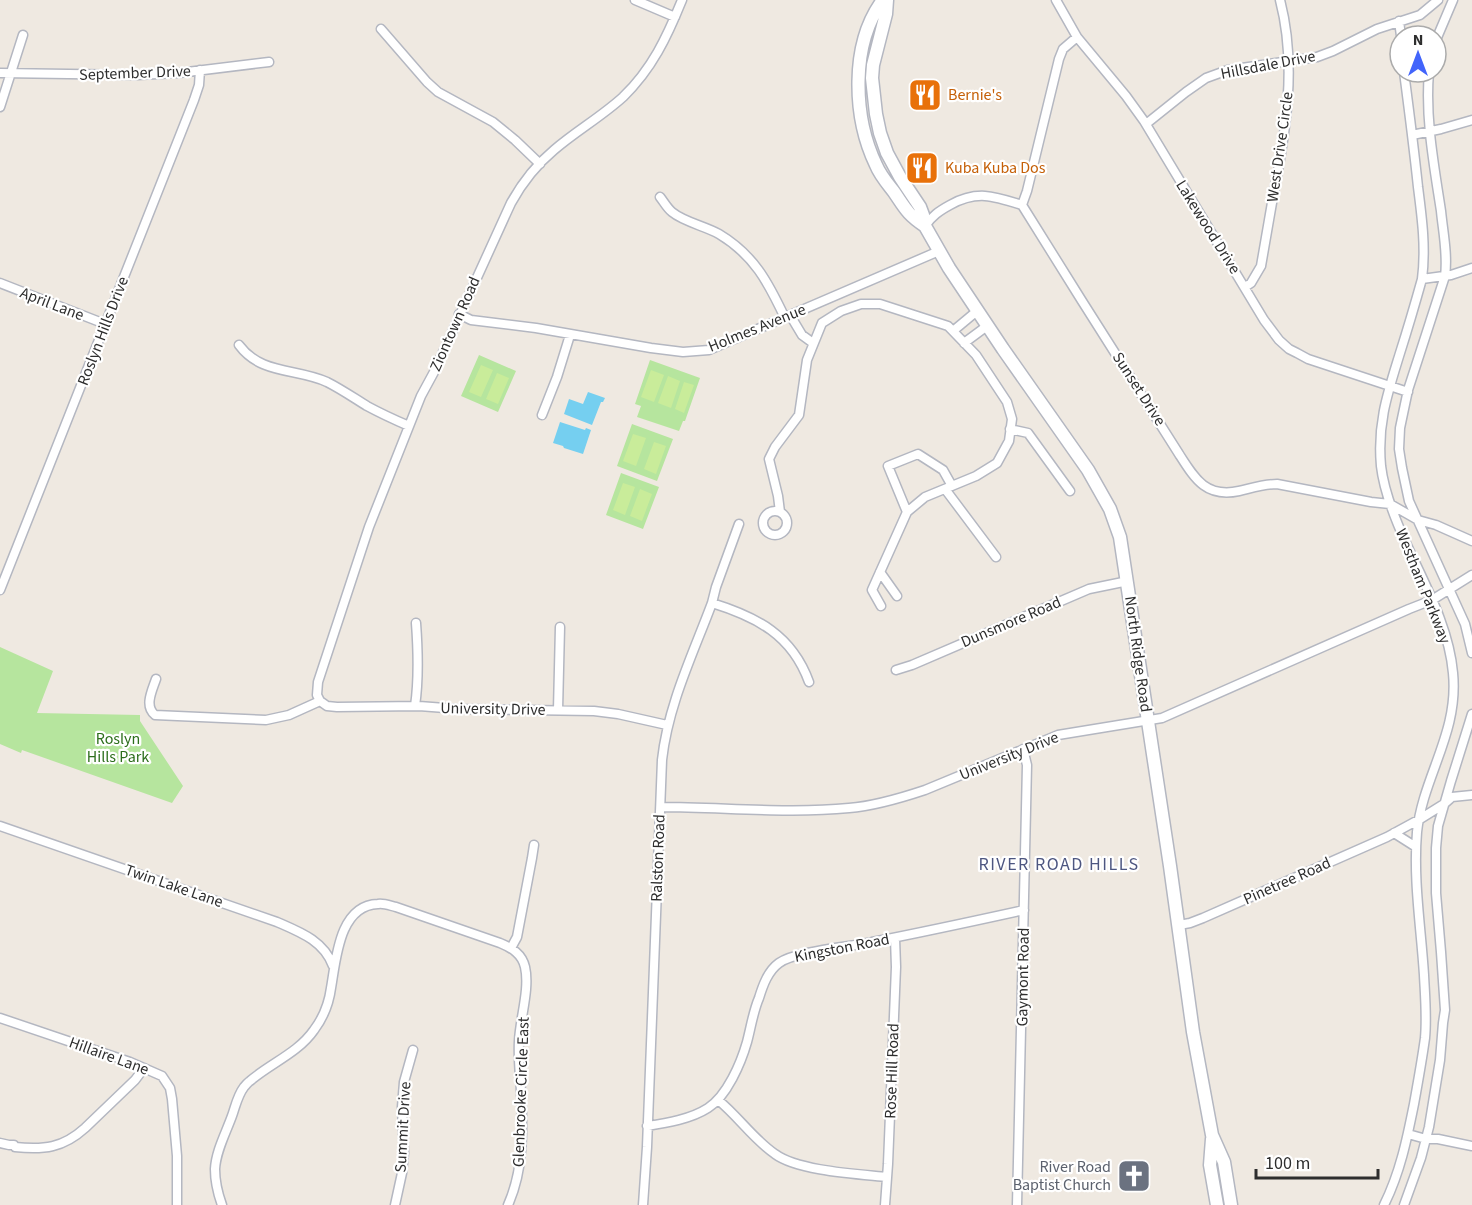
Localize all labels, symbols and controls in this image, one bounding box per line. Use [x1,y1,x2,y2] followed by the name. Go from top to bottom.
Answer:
[1388,24,1448,84] north arrow
[1413,29,1423,51] text: N
[1219,45,1317,85] street label: Hillsdale Drive
[79,60,191,86] street label: September Drive
[907,77,943,113] restaurant icon: Bernie's
[948,84,1002,106] place label: Bernie's
[1261,90,1299,204] street label: West Drive Circle
[904,150,940,186] restaurant icon: Kuba Kuba Dos
[945,157,1046,179] place label: Kuba Kuba Dos
[1170,176,1246,278] street label: Lakewood Drive
[72,273,134,389] street label: Roslyn Hills Drive
[424,273,486,375] street label: Ziontown Road
[17,282,87,326] street label: April Lane
[705,298,809,358] street label: Holmes Avenue
[1107,348,1171,430] street label: Sunset Drive
[1390,525,1456,647] street label: Westham Parkway
[958,591,1064,653] street label: Dunsmore Road
[1119,594,1157,714] street label: North Ridge Road
[440,697,546,721] street label: University Drive
[956,726,1062,786] street label: University Drive
[87,728,149,768] park label: Roslyn Hills Park
[645,814,671,902] street label: Ralston Road
[978,852,1140,877] district label: RIVER ROAD HILLS
[1240,852,1334,910] street label: Pinetree Road
[122,859,226,913] street label: Twin Lake Lane
[1011,927,1035,1027] street label: Gaymont Road
[793,928,891,968] street label: Kingston Road
[507,1016,535,1167] street label: Glenbrooke Circle East
[879,1023,905,1119] street label: Rose Hill Road
[66,1031,152,1081] street label: Hillaire Lane
[390,1081,416,1173] street label: Summit Drive
[1256,1142,1378,1180] scale bar
[1265,1151,1310,1176] text: 100 m
[1013,1156,1111,1196] place label: River Road Baptist Church
[1116,1158,1152,1194] church icon: River Road Baptist Church

